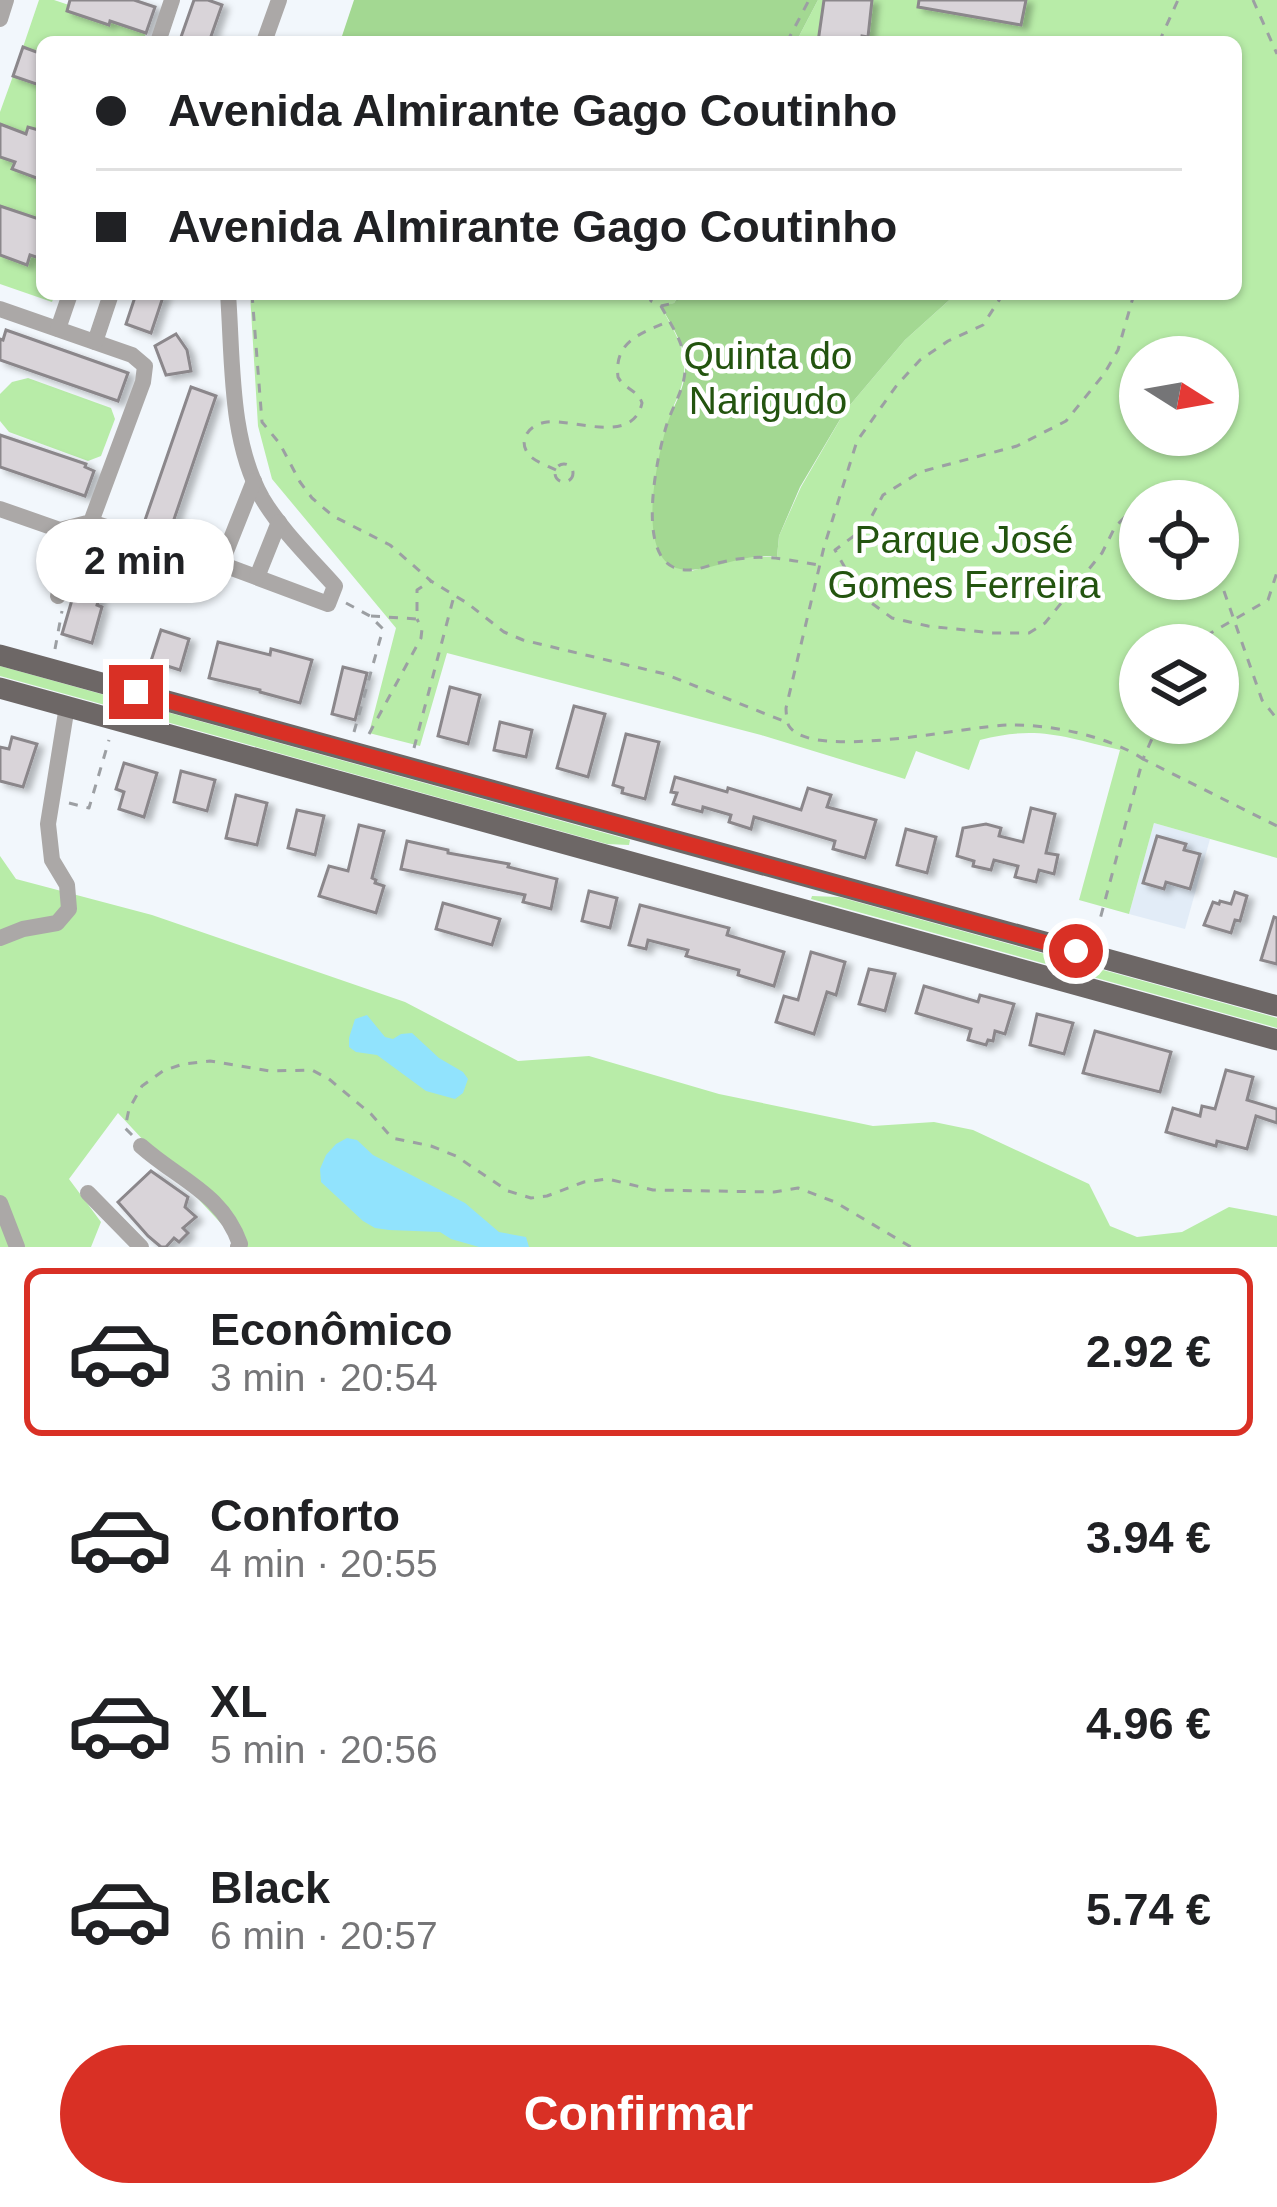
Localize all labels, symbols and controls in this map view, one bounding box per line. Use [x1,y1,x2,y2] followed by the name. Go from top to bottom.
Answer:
[168,85,897,136] text: Avenida Almirante Gago Coutinho
[168,201,897,252] text: Avenida Almirante Gago Coutinho
[683,334,853,422] park label: Quinta do Narigudo
[1119,336,1239,456] north arrow
[1119,336,1239,744] map controls
[1119,480,1239,600] button: locate
[37,518,235,602] callout: 2 min
[827,518,1101,606] park label: Parque José Gomes Ferreira
[84,539,186,582] text: 2 min
[1119,624,1239,744] button: layers
[109,665,163,719] route end
[1049,924,1103,978] route start
[66,1298,174,1406] icon: car
[210,1304,453,1355] text: Econômico
[1086,1326,1211,1377] text: 2.92 €
[210,1356,438,1399] text: 3 min · 20:54
[66,1484,174,1592] icon: car
[210,1490,400,1541] text: Conforto
[1086,1512,1211,1563] text: 3.94 €
[210,1542,438,1585] text: 4 min · 20:55
[66,1670,174,1778] icon: car
[210,1676,268,1727] text: XL
[1086,1698,1211,1749] text: 4.96 €
[210,1728,438,1771] text: 5 min · 20:56
[66,1856,174,1964] icon: car
[210,1862,330,1913] text: Black
[1086,1884,1211,1935] text: 5.74 €
[210,1914,438,1957] text: 6 min · 20:57
[60,2045,1217,2183] button: Confirmar

